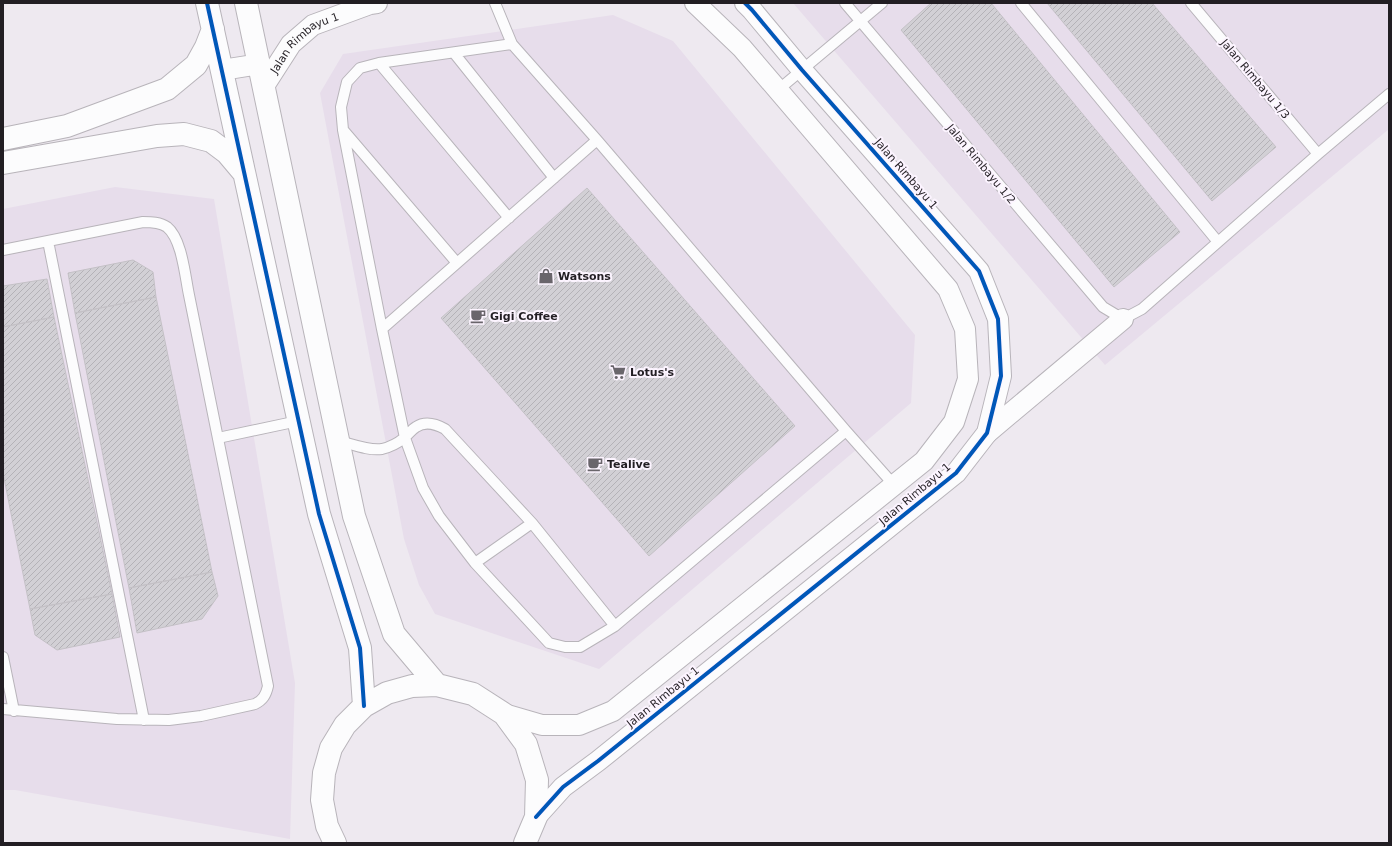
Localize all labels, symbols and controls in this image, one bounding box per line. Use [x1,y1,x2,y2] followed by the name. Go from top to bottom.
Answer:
[267,10,340,77] street label: Jalan Rimbayu 1
[1217,36,1292,122] street label: Jalan Rimbayu 1/3
[943,121,1018,207] street label: Jalan Rimbayu 1/2
[871,135,940,212] street label: Jalan Rimbayu 1
[537,267,555,285] shop icon: Watsons
[558,270,611,283] place label: Watsons
[469,307,487,325] cafe icon: Gigi Coffee
[490,310,558,323] place label: Gigi Coffee
[609,363,627,381] supermarket icon: Lotus's
[630,366,675,379] place label: Lotus's
[586,455,604,473] cafe icon: Tealive
[607,458,650,471] place label: Tealive
[876,460,953,528] street label: Jalan Rimbayu 1
[623,664,702,731] street label: Jalan Rimbayu 1

